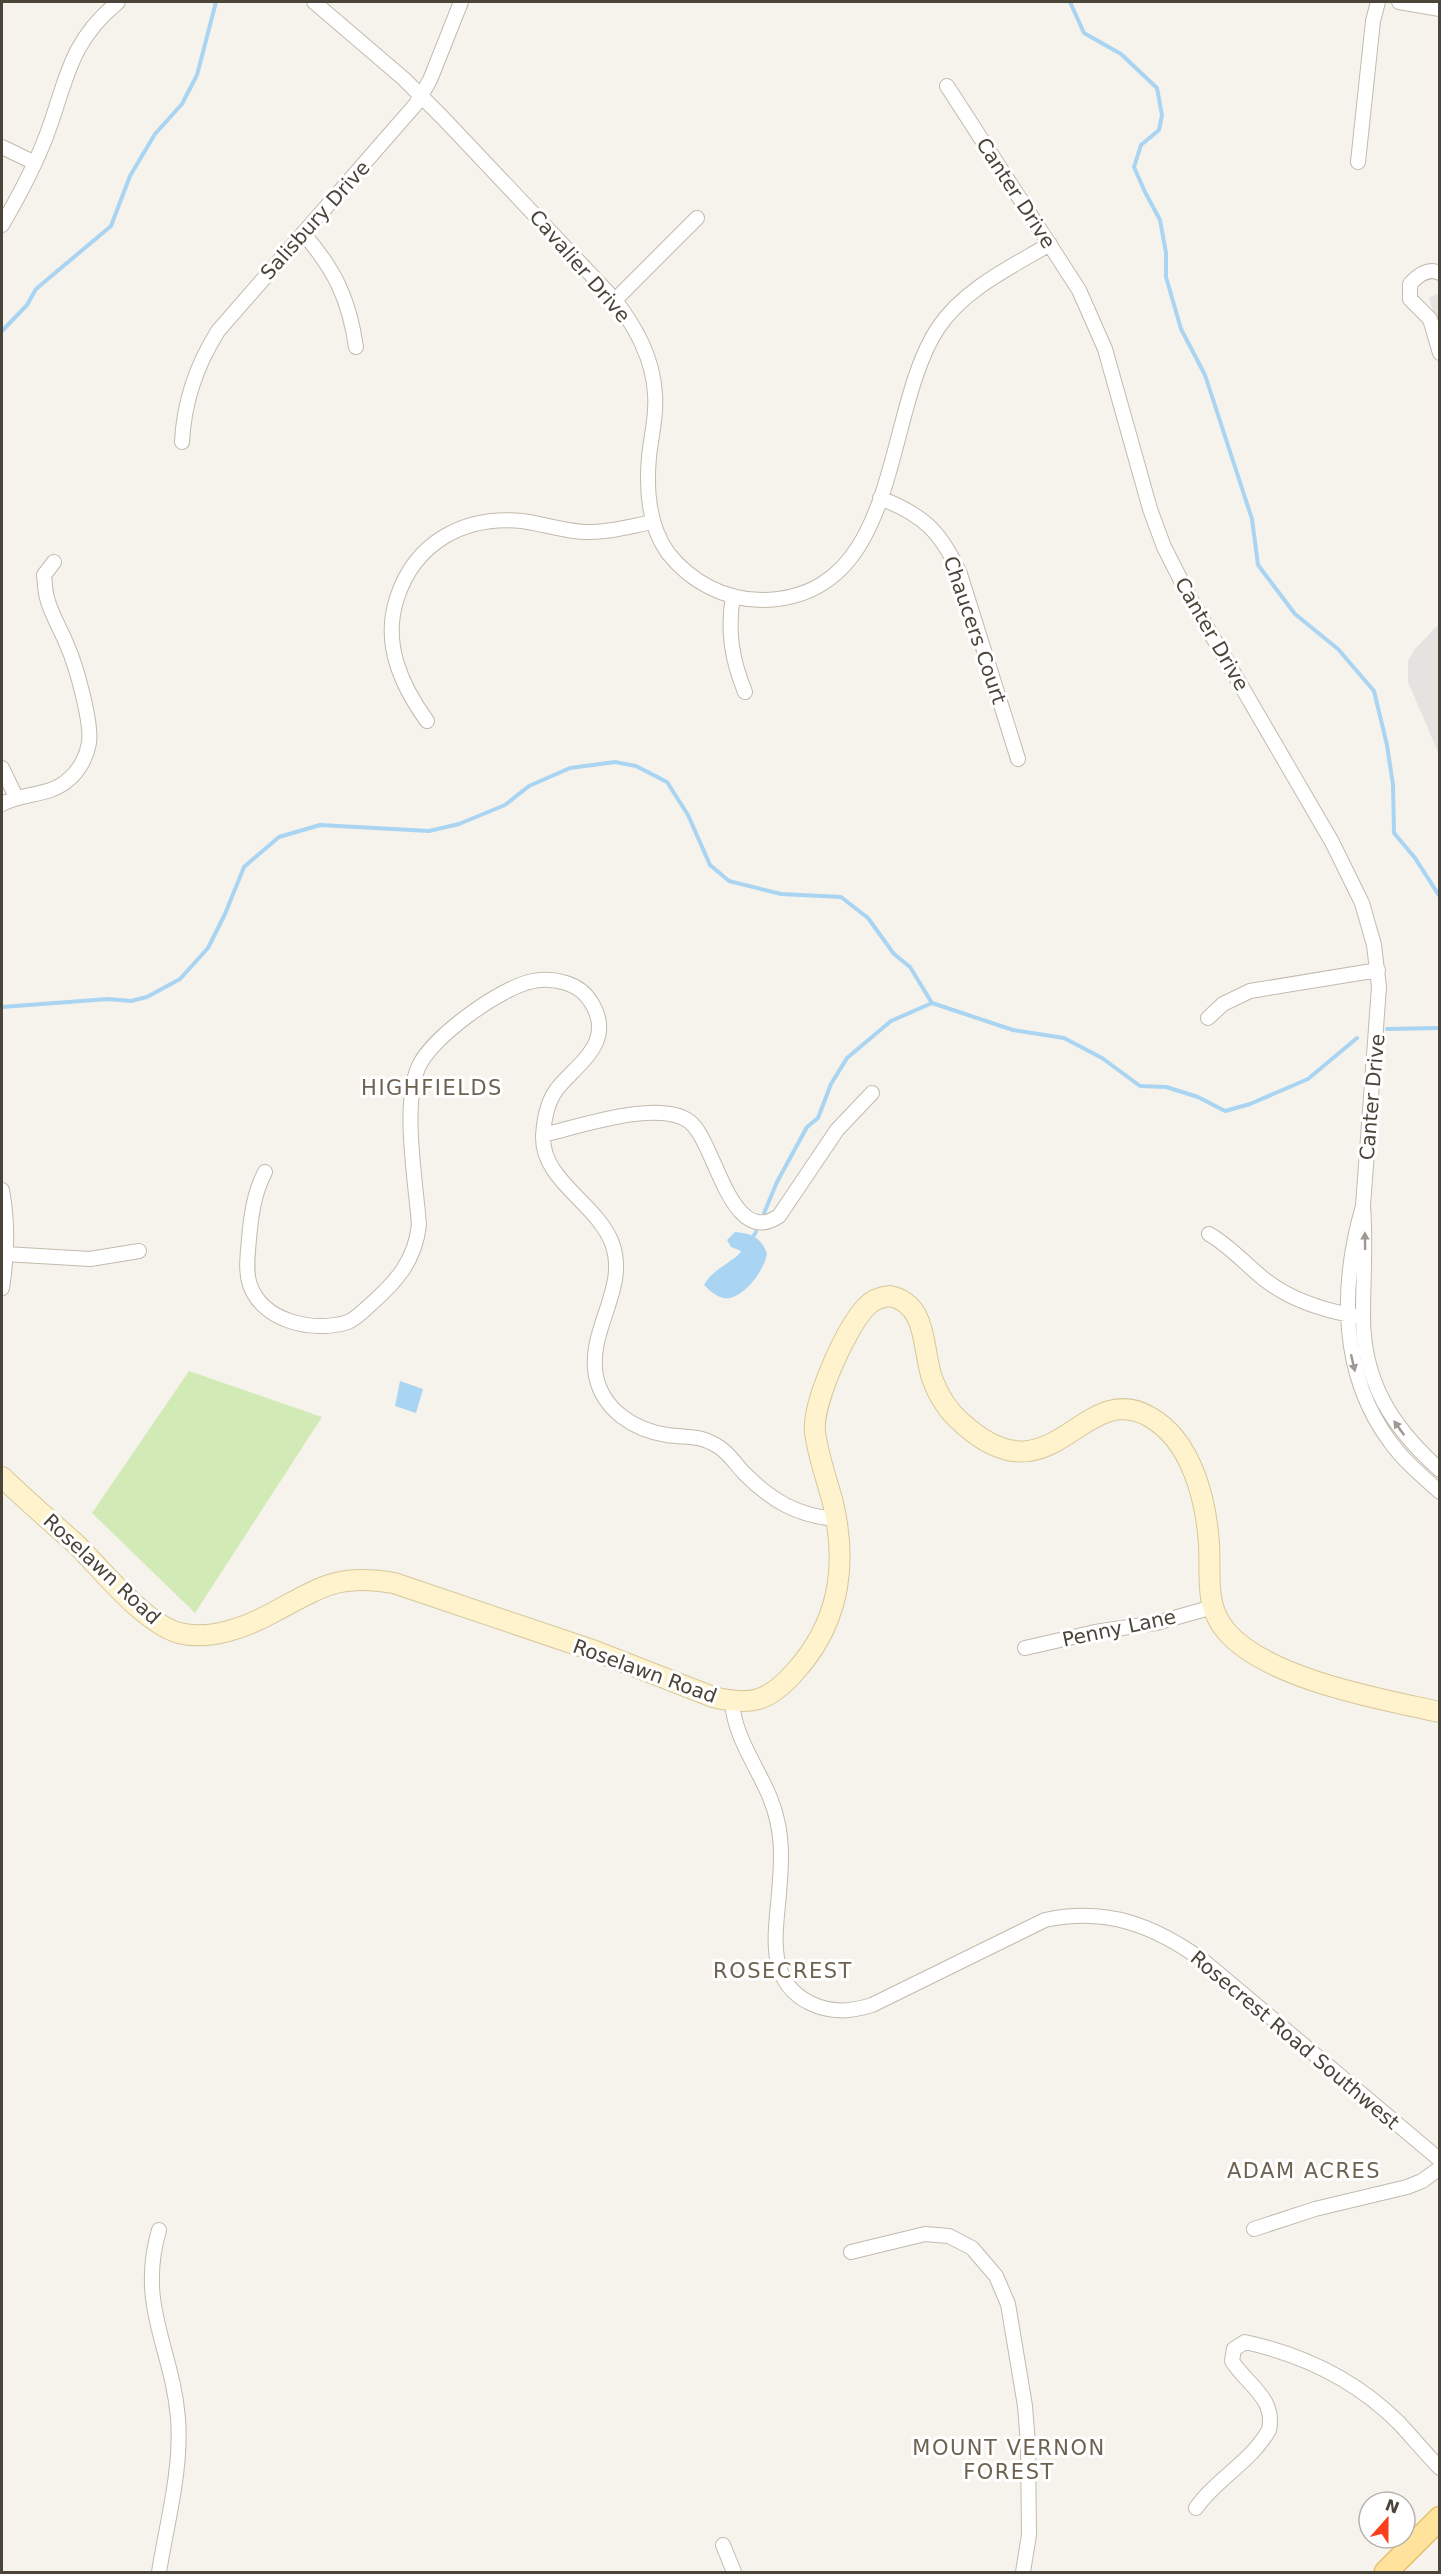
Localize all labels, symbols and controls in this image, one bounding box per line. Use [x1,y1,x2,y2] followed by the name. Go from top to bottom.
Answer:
[971,133,1061,253] street label: Canter Drive
[255,156,375,284] street label: Salisbury Drive
[524,205,636,327] street label: Cavalier Drive
[938,553,1012,707] street label: Chaucers Court
[1170,573,1254,695] street label: Canter Drive
[1355,1033,1389,1161] street label: Canter Drive
[361,1076,503,1100] district label: HIGHFIELDS
[1361,1232,1370,1251] one-way arrow
[1349,1354,1359,1372] one-way arrow
[1393,1421,1405,1437] one-way arrow
[38,1509,166,1629] street label: Roselawn Road
[1060,1604,1178,1652] street label: Penny Lane
[570,1634,720,1708] street label: Roselawn Road
[1186,1946,1404,2135] street label: Rosecrest Road Southwest
[713,1959,853,1983] district label: ROSECREST
[1227,2159,1381,2183] district label: ADAM ACRES
[912,2436,1106,2484] district label: MOUNT VERNON FOREST
[1357,2490,1417,2550] north arrow
[1383,2495,1402,2518] text: N

